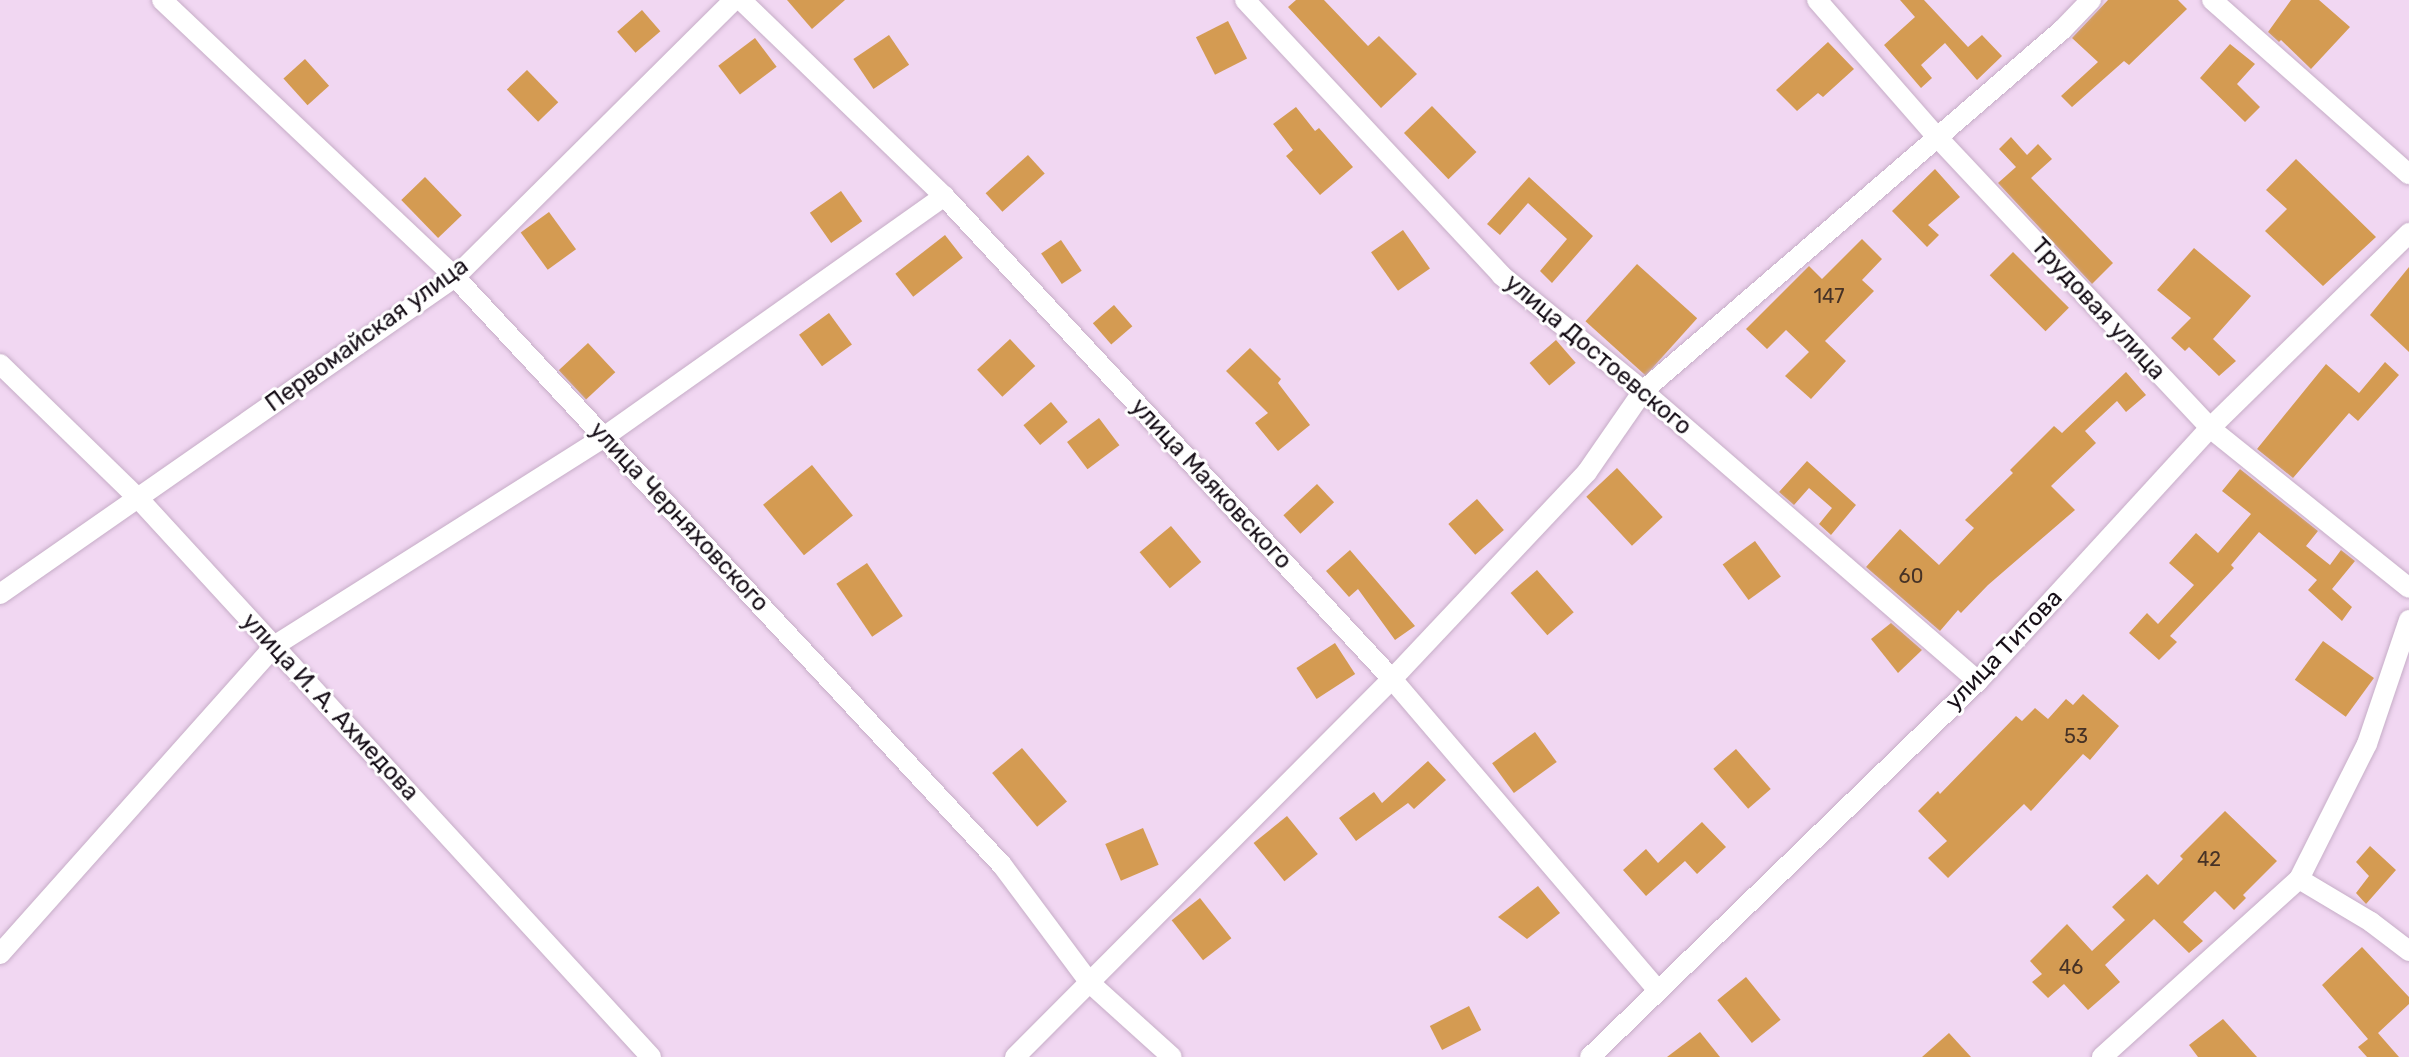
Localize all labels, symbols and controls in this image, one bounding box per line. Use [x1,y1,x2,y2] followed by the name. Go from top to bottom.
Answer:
[2025,232,2171,386] street label: Трудовая улица
[260,252,474,418] street label: Первомайская улица
[1499,268,1697,442] street label: улица Достоевского
[1814,284,1844,308] house number: 147
[1124,393,1298,575] street label: улица Маяковского
[583,416,775,618] street label: улица Черняховского
[1899,564,1923,588] house number: 60
[1939,584,2069,716] street label: улица Титова
[236,607,424,807] street label: улица И. А. Ахмедова
[2064,724,2088,748] house number: 53
[2197,847,2221,871] house number: 42
[2059,955,2083,979] house number: 46

